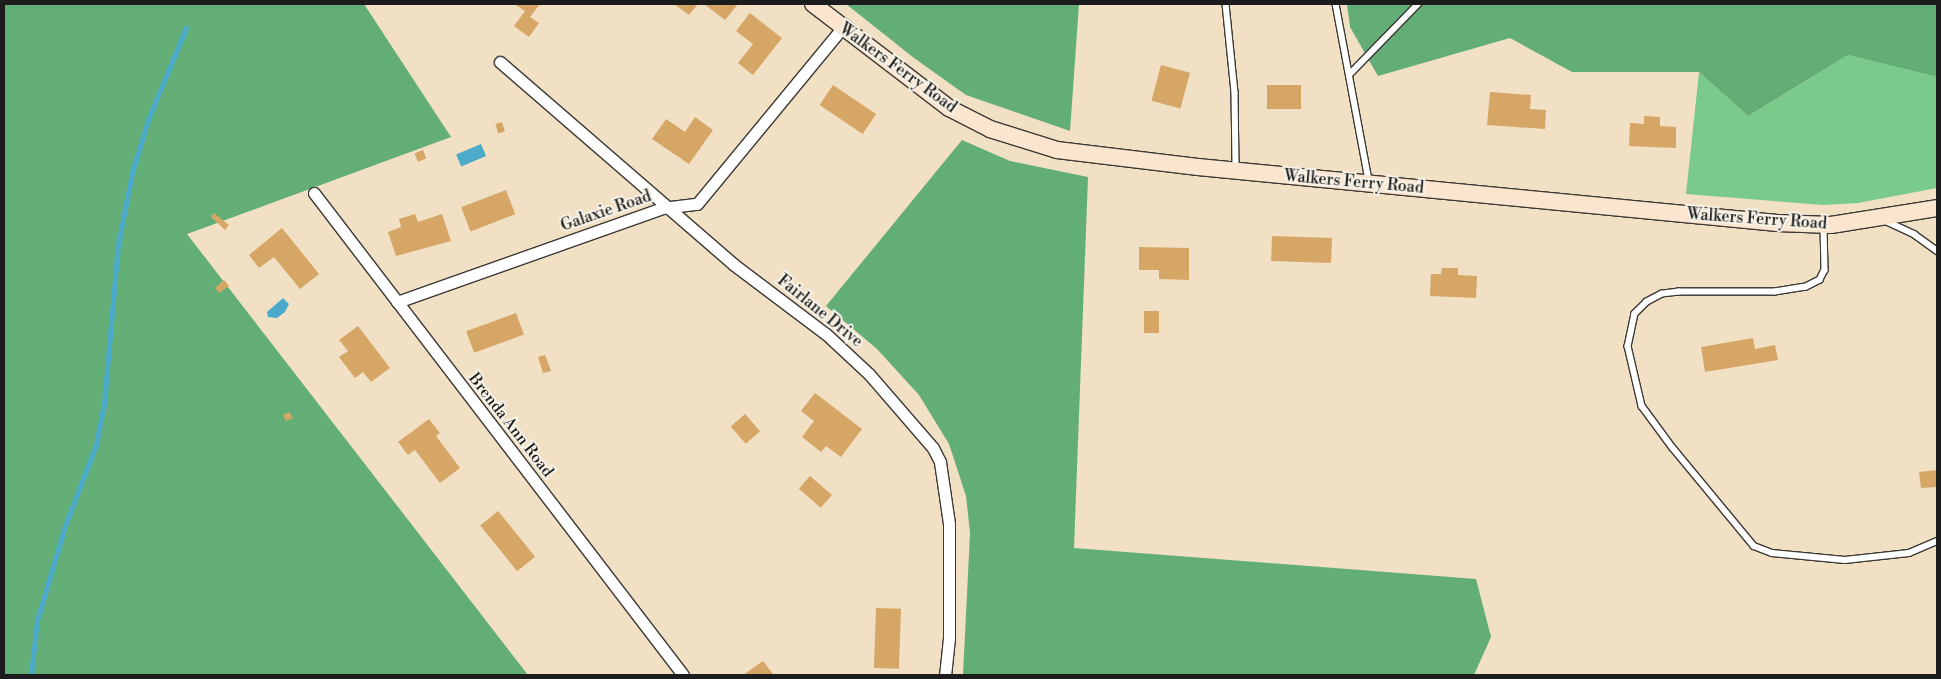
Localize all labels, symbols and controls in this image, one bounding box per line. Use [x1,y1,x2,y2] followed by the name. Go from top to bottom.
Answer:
[836,19,960,117] street label: Walkers Ferry Road
[1283,166,1425,198] street label: Walkers Ferry Road
[558,187,654,235] street label: Galaxie Road
[1686,205,1828,233] street label: Walkers Ferry Road
[774,271,866,351] street label: Fairlane Drive
[464,369,558,481] street label: Brenda Ann Road

